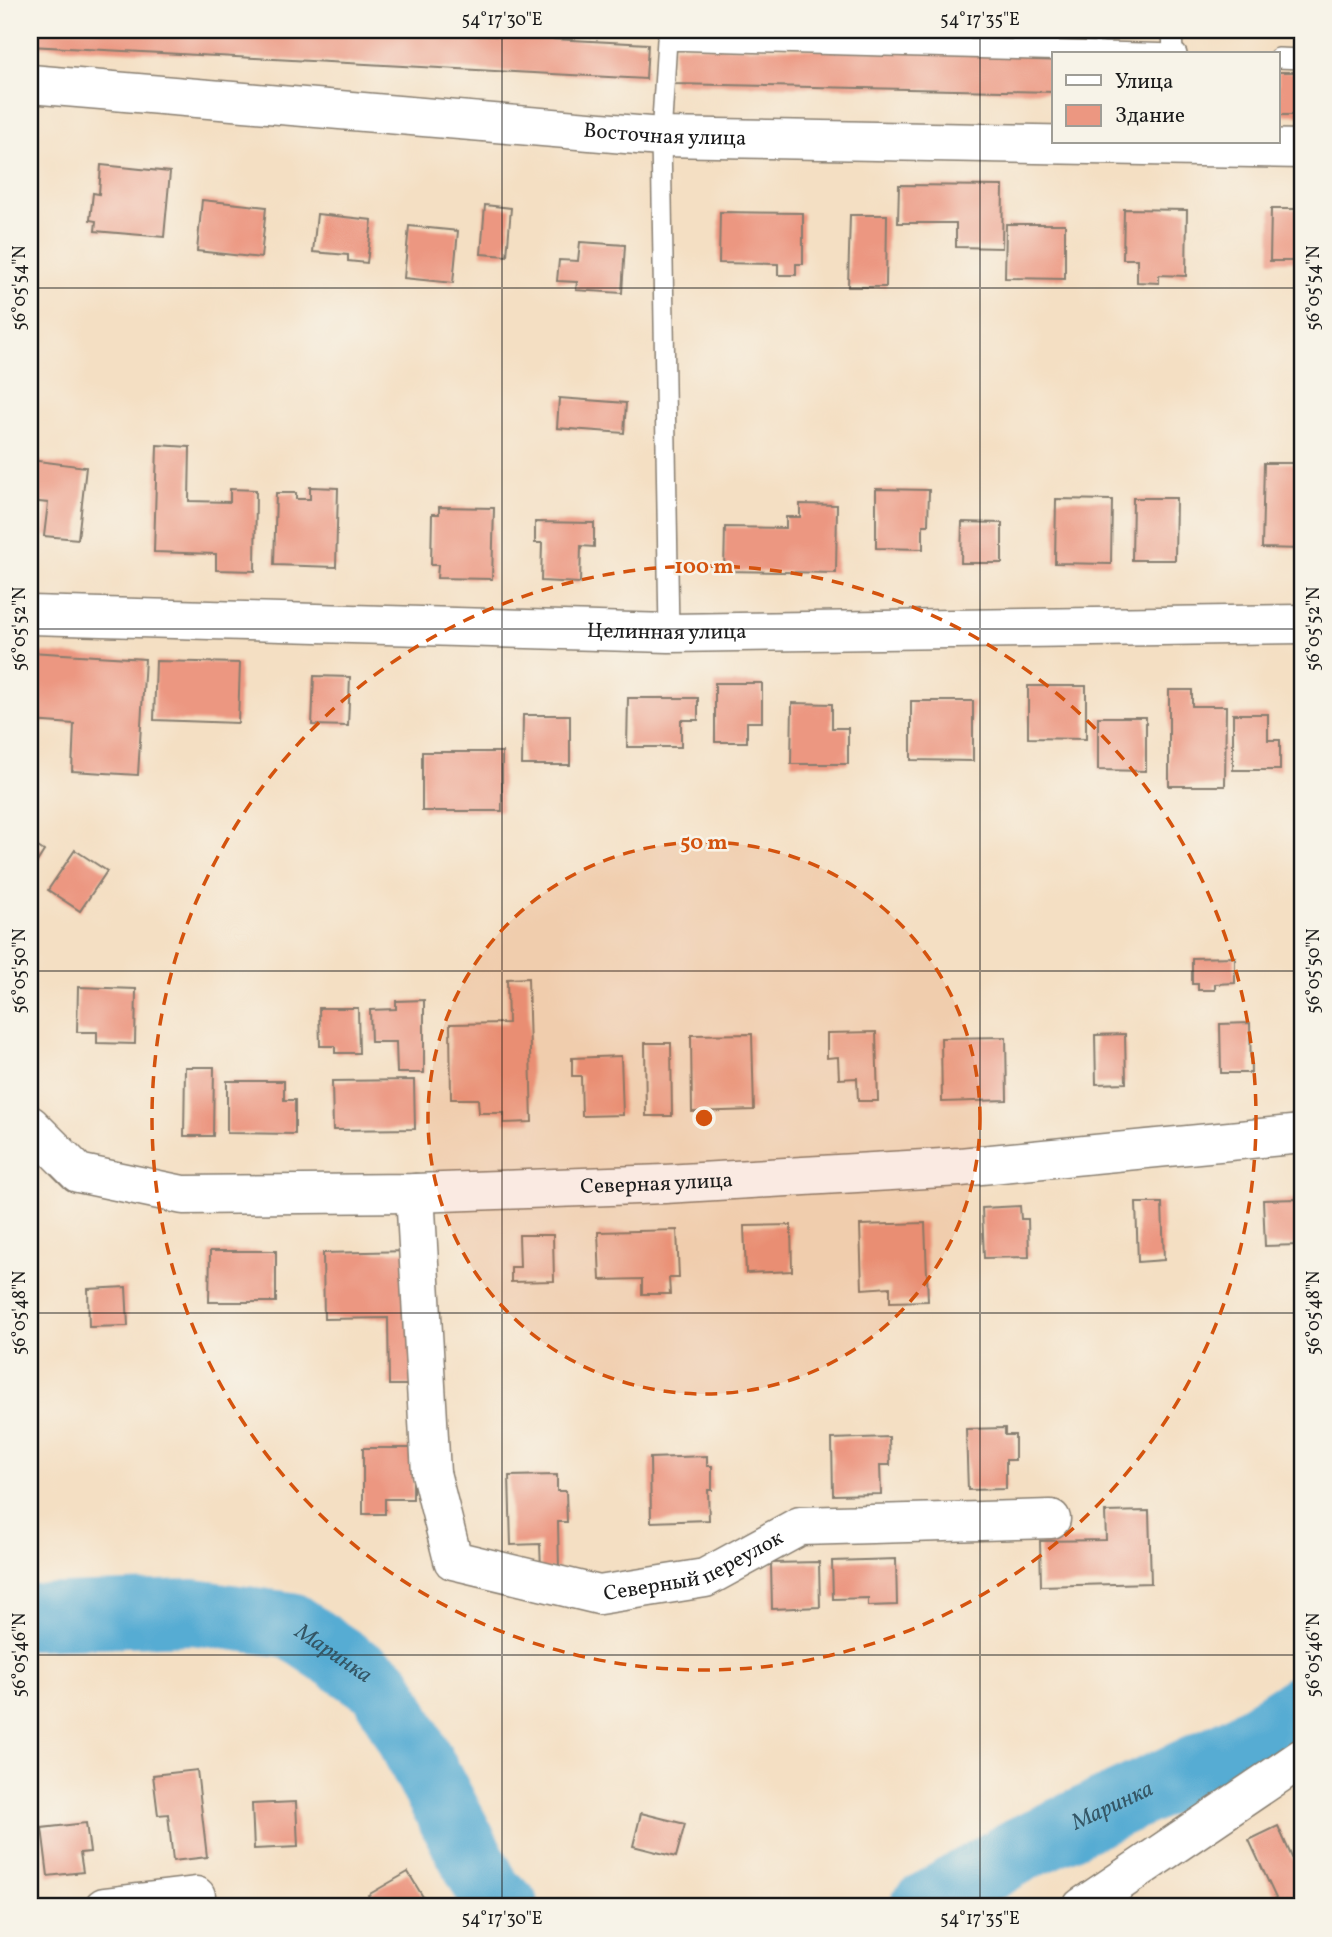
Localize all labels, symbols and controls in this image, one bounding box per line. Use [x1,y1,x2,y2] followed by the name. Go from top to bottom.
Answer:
[461,8,543,33] text: 54°17'30"E
[940,8,1020,33] text: 54°17'35"E
[1052,52,1280,144] legend
[1115,68,1173,97] text: Улица
[1115,102,1185,131] text: Здание
[582,116,747,153] street label: Восточная улица
[8,245,33,331] text: 56°05'54"N
[1302,245,1327,331] text: 56°05'54"N
[674,553,734,582] text: 100 m
[8,587,33,671] text: 56°05'52"N
[1302,587,1327,671] text: 56°05'52"N
[586,616,747,648] street label: Целинная улица
[680,829,728,858] text: 50 m
[8,928,33,1014] text: 56°05'50"N
[1302,928,1327,1014] text: 56°05'50"N
[692,1106,716,1130] centre of rings
[580,1166,734,1202] street label: Северная улица
[8,1271,33,1355] text: 56°05'48"N
[1302,1271,1327,1355] text: 56°05'48"N
[602,1523,788,1609] street label: Северный переулок
[8,1613,33,1697] text: 56°05'46"N
[1302,1613,1327,1697] text: 56°05'46"N
[287,1616,378,1692] water label: Маринка
[1066,1773,1159,1840] water label: Маринка
[461,1907,543,1932] text: 54°17'30"E
[940,1907,1020,1932] text: 54°17'35"E

